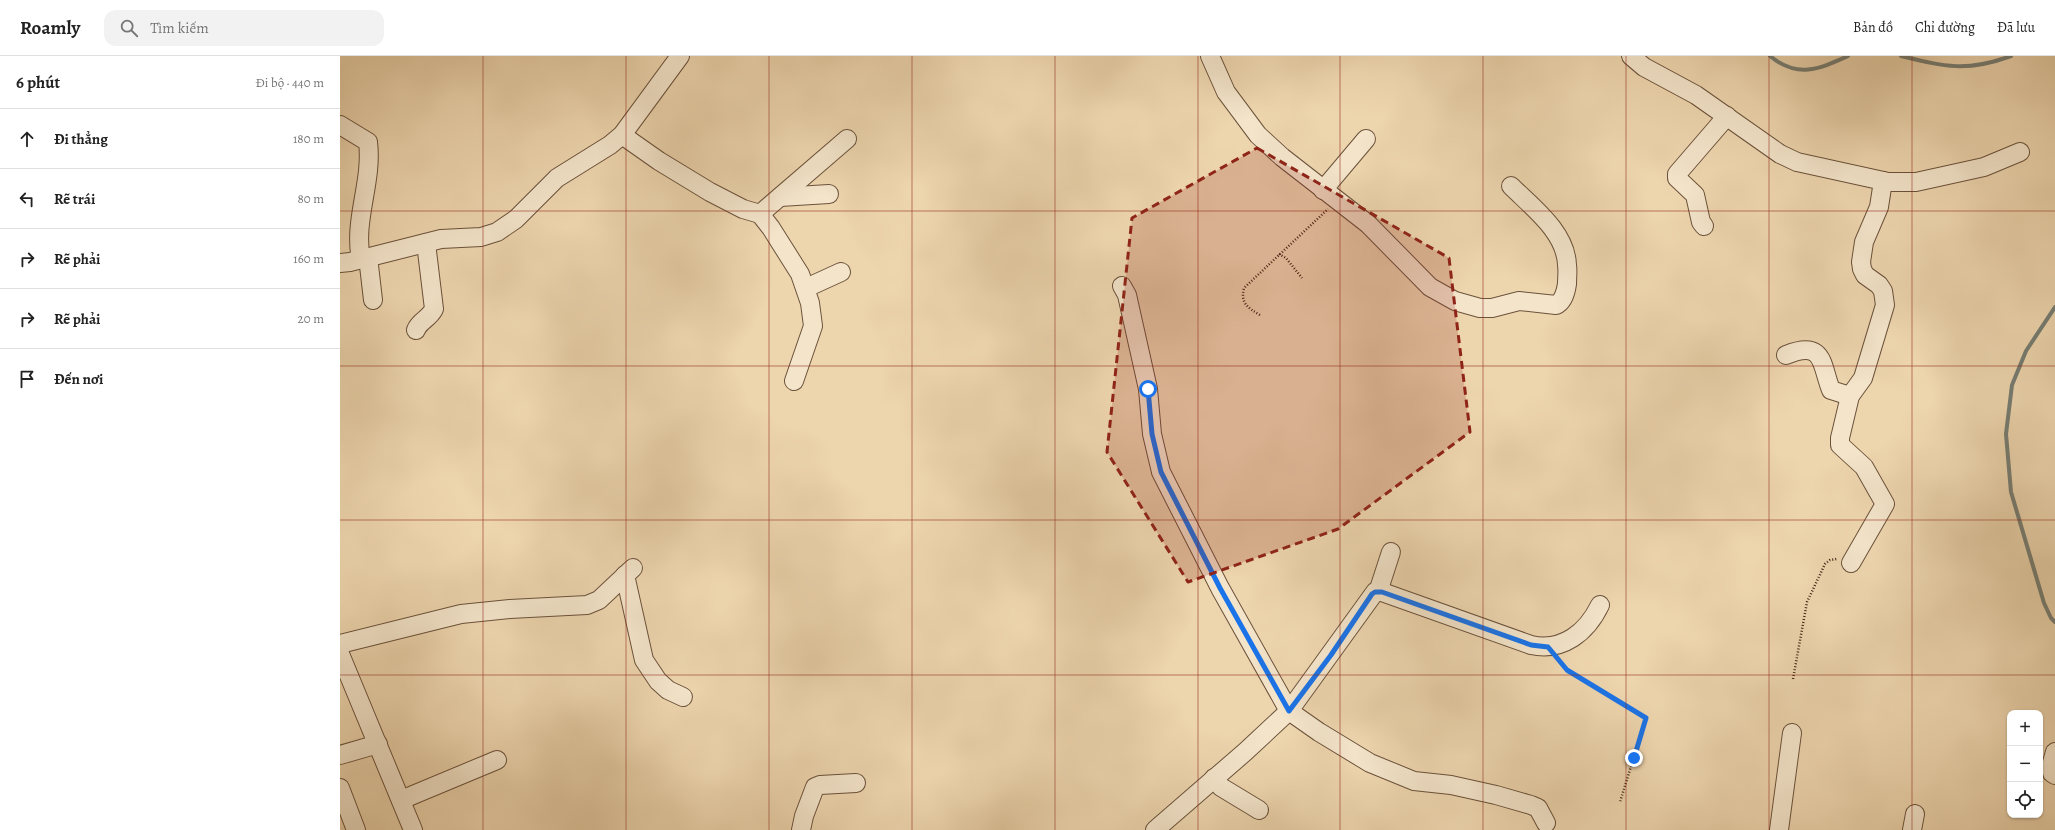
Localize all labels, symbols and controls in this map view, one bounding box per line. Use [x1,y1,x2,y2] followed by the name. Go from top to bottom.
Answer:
[104,10,384,46] search box
[20,15,80,41] text: Roamly
[118,17,140,39] icon: search
[150,18,209,38] text: Tìm kiếm
[1853,18,1893,37] text: Bản đồ
[1915,18,1975,37] text: Chỉ đường
[1997,18,2035,37] text: Đã lưu
[16,71,60,94] text: 6 phút
[256,74,324,91] text: Đi bộ · 440 m
[16,128,38,150] icon: ahead
[54,129,108,149] text: Đi thẳng
[293,130,324,147] text: 180 m
[16,188,38,210] icon: left
[54,189,95,209] text: Rẽ trái
[297,190,324,207] text: 80 m
[16,248,38,270] icon: right
[54,249,100,269] text: Rẽ phải
[293,250,324,267] text: 160 m
[16,308,38,330] icon: right
[54,309,100,329] text: Rẽ phải
[298,310,324,327] text: 20 m
[16,368,38,390] icon: arrive
[54,369,103,389] text: Đến nơi
[1139,380,1157,398] route start
[2007,710,2043,818] map controls
[2007,710,2043,746] button: +
[2007,746,2043,782] button: −
[1625,749,1643,767] route end
[2007,782,2043,818] button: locate

